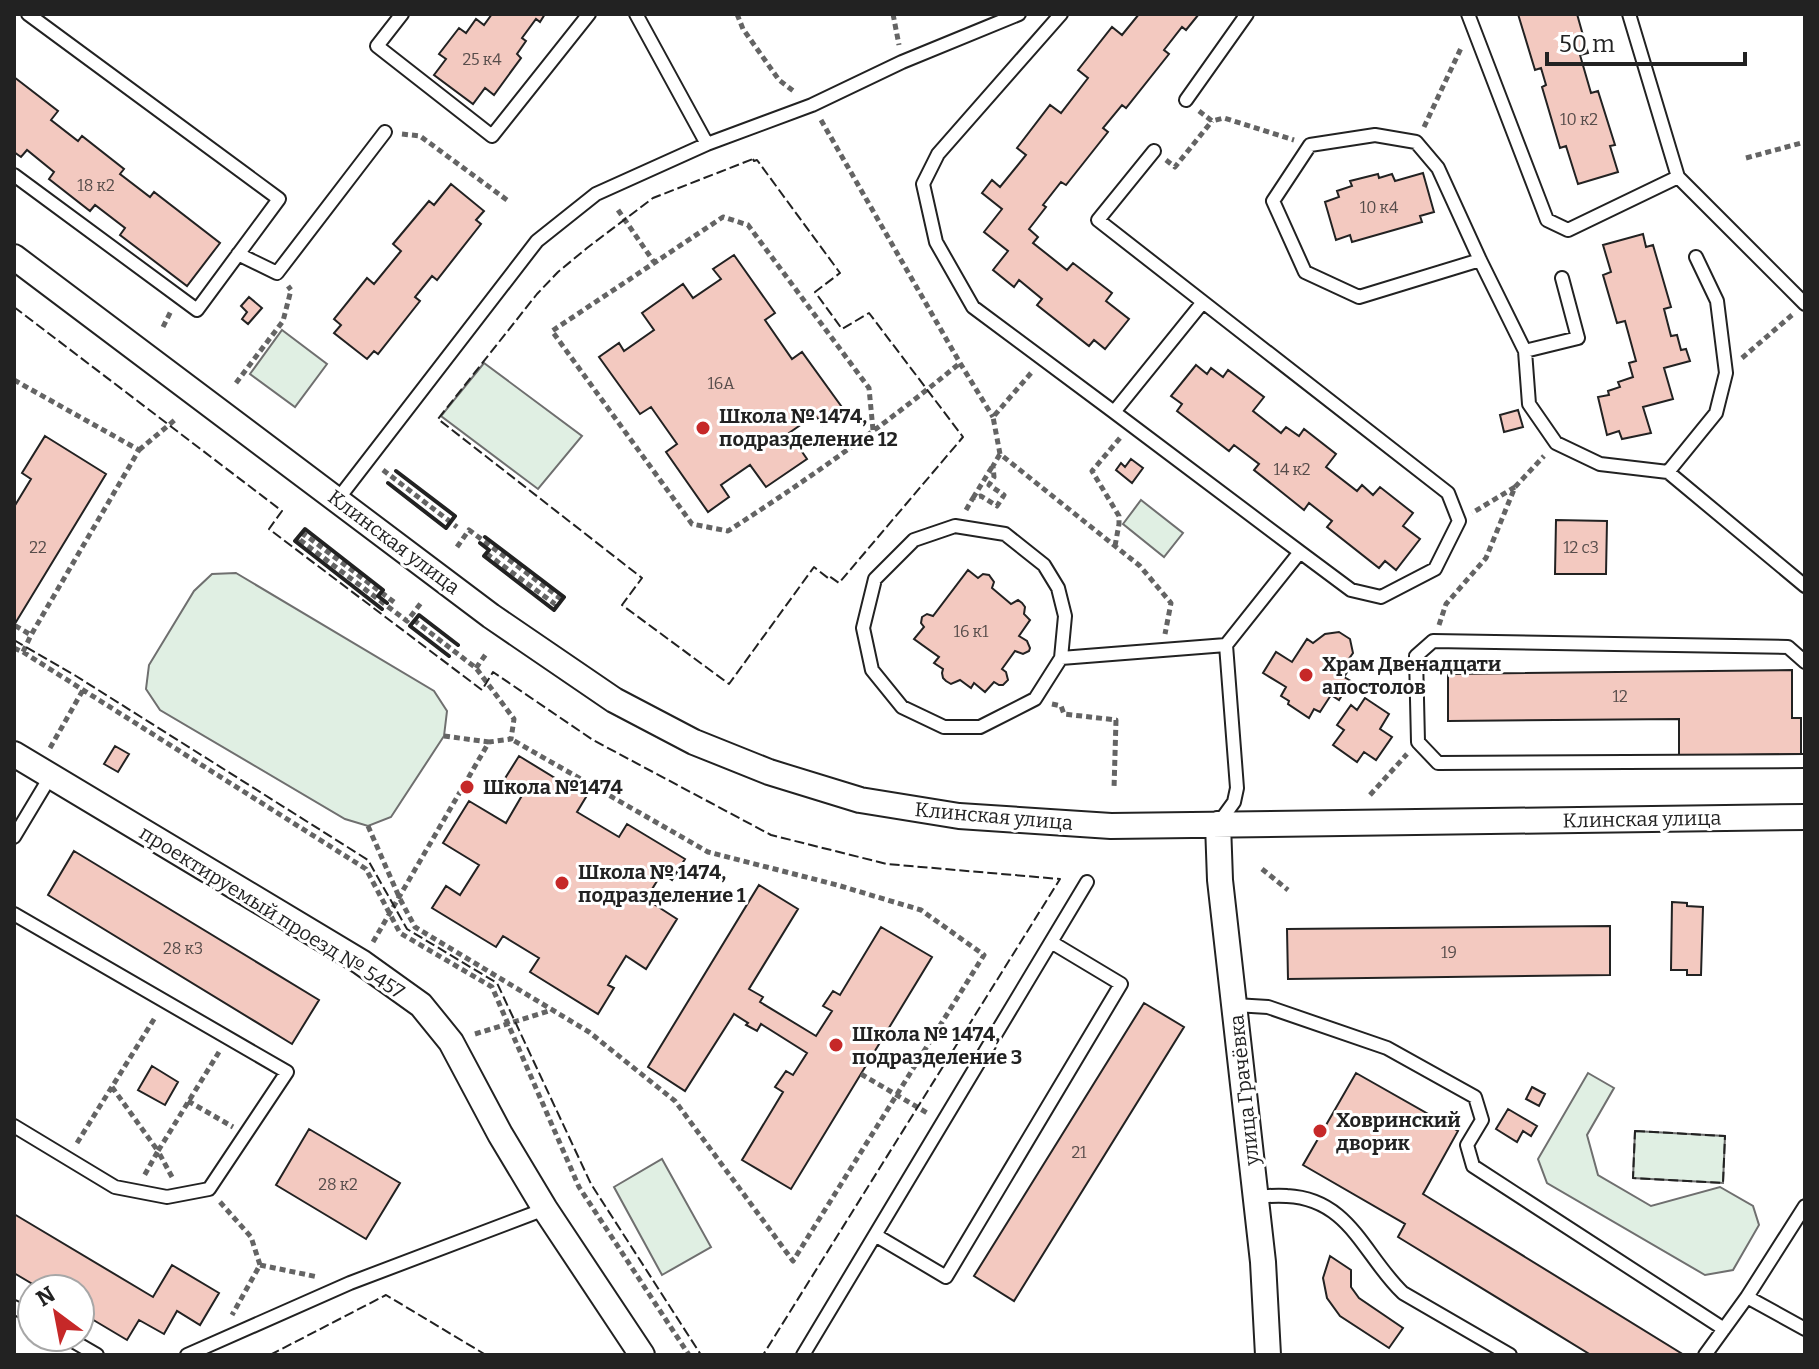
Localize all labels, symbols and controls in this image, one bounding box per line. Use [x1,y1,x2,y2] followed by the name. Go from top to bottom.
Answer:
[1547,16,1745,66] scale bar
[1559,30,1615,58] text: 50 m
[462,50,502,69] house number: 25 к4
[1560,110,1598,129] house number: 10 к2
[77,176,115,195] house number: 18 к2
[1360,198,1399,217] house number: 10 к4
[707,374,735,393] house number: 16А
[719,404,898,451] place label: Школа № 1474, подразделение 12
[694,419,712,437] marker: Школа № 1474, подразделение 12
[1273,460,1311,479] house number: 14 к2
[323,485,465,599] street label: Клинская улица
[29,538,47,557] house number: 22
[1563,538,1599,557] house number: 12 с3
[954,622,989,641] house number: 16 к1
[1322,652,1501,699] place label: Храм Двенадцати апостолов
[1297,666,1315,684] marker: Храм Двенадцати апостолов
[1612,687,1628,706] house number: 12
[483,775,623,799] place label: Школа №1474
[458,778,476,796] marker: Школа №1474
[914,797,1074,835] street label: Клинская улица
[1562,806,1722,832] street label: Клинская улица
[135,820,409,1004] street label: проектируемый проезд № 5457
[578,860,746,907] place label: Школа № 1474, подразделение 1
[553,874,571,892] marker: Школа № 1474, подразделение 1
[163,939,203,958] house number: 28 к3
[1441,943,1457,962] house number: 19
[1224,1013,1264,1168] street label: улица Грачёвка
[852,1022,1022,1069] place label: Школа № 1474, подразделение 3
[827,1036,845,1054] marker: Школа № 1474, подразделение 3
[1336,1108,1461,1155] place label: Ховринский дворик
[1311,1122,1329,1140] marker: Ховринский дворик
[1071,1143,1087,1162] house number: 21
[318,1175,358,1194] house number: 28 к2
[16,1273,96,1353] north arrow
[31,1281,60,1312] text: N

